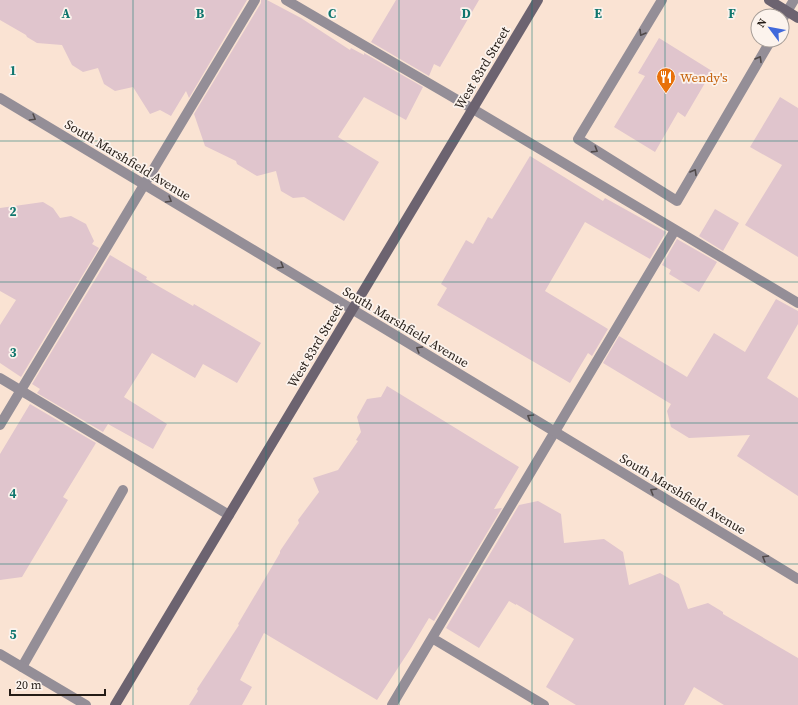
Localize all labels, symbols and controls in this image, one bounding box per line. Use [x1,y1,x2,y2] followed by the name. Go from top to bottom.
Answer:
[62,5,71,22] text: A
[196,5,205,22] text: B
[328,5,336,22] text: C
[461,5,471,22] text: D
[594,5,602,22] text: E
[728,5,736,22] text: F
[750,8,790,48] north arrow
[753,16,770,30] text: N
[451,23,514,112] street label: West 83rd Street
[639,29,647,36] one-way arrow
[755,56,762,63] one-way arrow
[9,62,17,79] text: 1
[655,66,677,94] restaurant icon: Wendy's
[680,69,728,86] place label: Wendy's
[29,114,36,121] one-way arrow
[62,116,195,205] street label: South Marshfield Avenue
[591,145,598,153] one-way arrow
[689,169,696,176] one-way arrow
[165,195,172,202] one-way arrow
[9,203,17,220] text: 2
[277,262,284,269] one-way arrow
[340,283,473,372] street label: South Marshfield Avenue
[284,301,347,390] street label: West 83rd Street
[9,344,17,361] text: 3
[416,347,423,354] one-way arrow
[527,414,534,421] one-way arrow
[617,450,750,539] street label: South Marshfield Avenue
[9,485,17,502] text: 4
[650,489,657,496] one-way arrow
[762,556,769,563] one-way arrow
[9,626,17,643] text: 5
[10,671,105,697] scale bar
[16,677,42,693] text: 20 m

